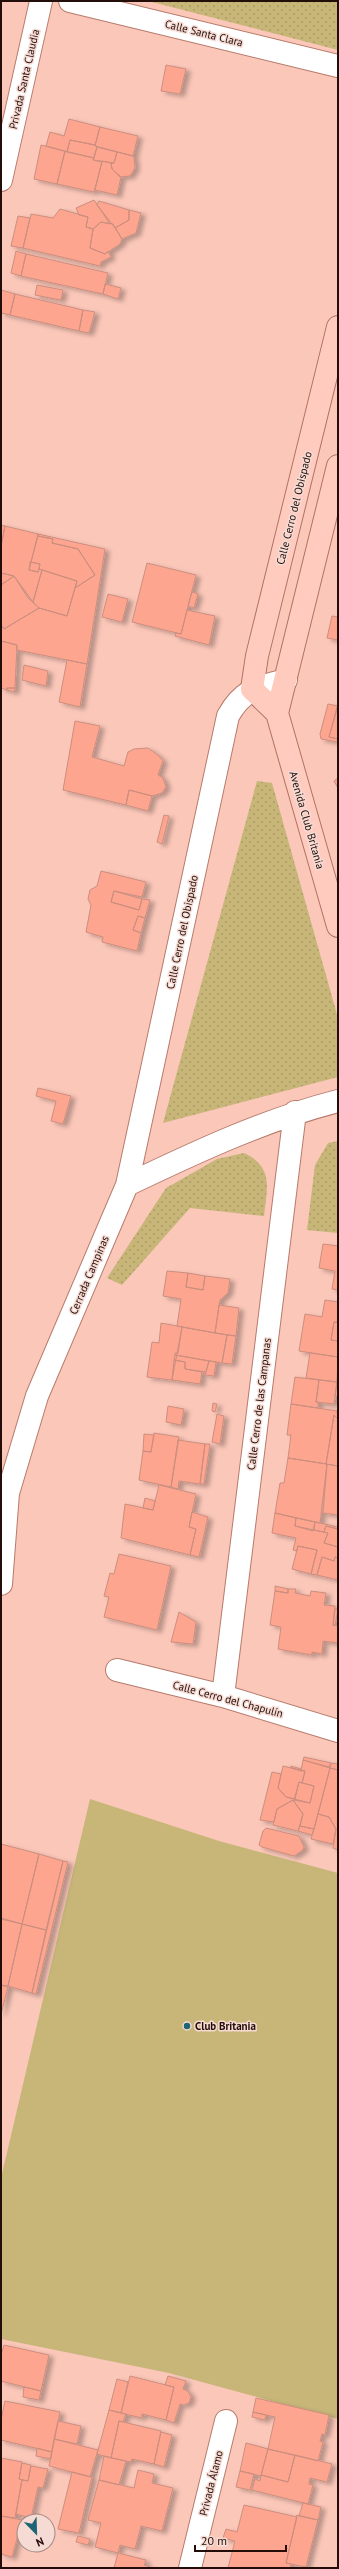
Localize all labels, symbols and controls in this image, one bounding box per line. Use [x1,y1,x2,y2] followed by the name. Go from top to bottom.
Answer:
[163,17,245,49] street label: Calle Santa Clara
[6,28,42,130] street label: Privada Santa Claudia
[273,450,315,566] street label: Calle Cerro del Obispado
[286,769,328,871] street label: Avenida Club Britania
[163,874,201,990] street label: Calle Cerro del Obispado
[66,1233,112,1316] street label: Cerrada Campinas
[244,1337,274,1471] street label: Calle Cerro de las Campanas
[171,1678,285,1720] street label: Calle Cerro del Chapulín
[195,2019,256,2033] place label: Club Britania
[182,2021,192,2031] marker: Club Britania
[196,2449,226,2517] street label: Privada Álamo
[16,2513,56,2553] north arrow
[195,2527,286,2553] scale bar
[201,2533,227,2548] text: 20 m
[34,2534,46,2550] text: N

